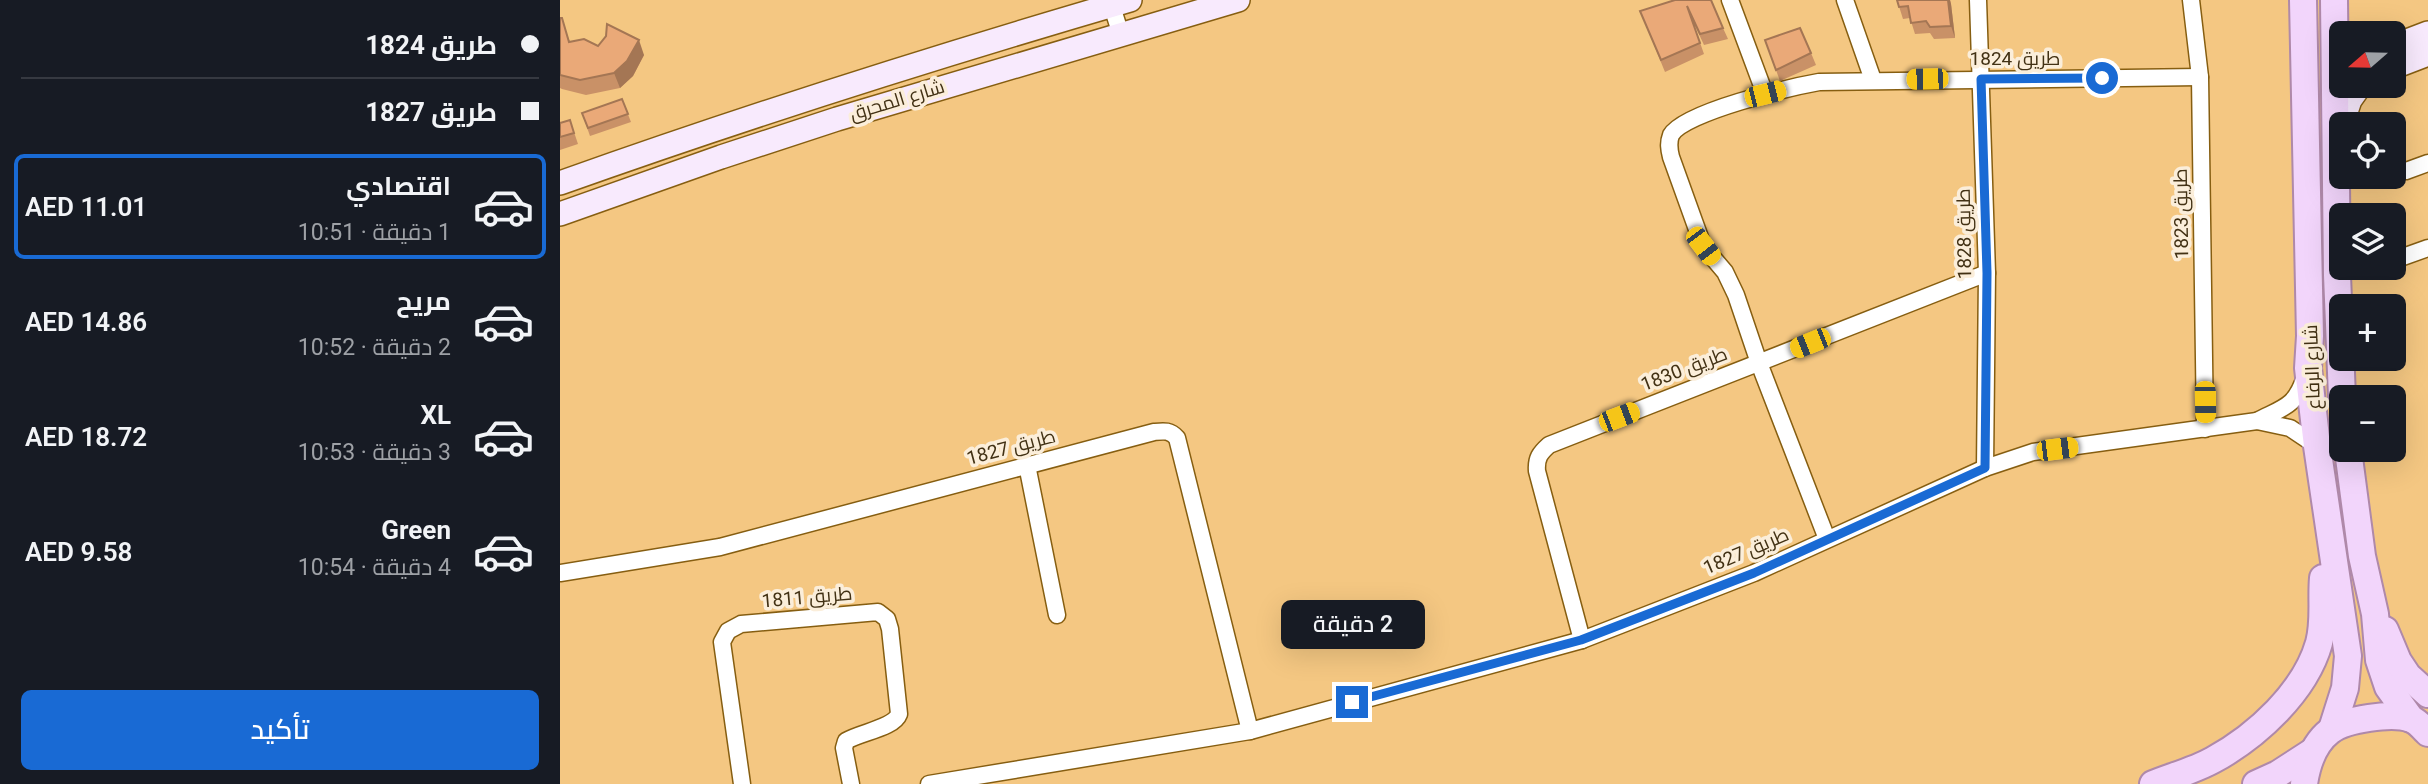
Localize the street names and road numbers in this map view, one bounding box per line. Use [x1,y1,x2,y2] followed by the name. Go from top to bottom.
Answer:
[1970,47,2060,71] street label: طريق 1824
[847,75,948,127] street label: شارع المحرق
[2169,168,2194,260] street label: طريق 1823
[1952,188,1977,280] street label: طريق 1828
[2299,324,2327,410] street label: شارع الرفاع
[1637,342,1731,397] street label: طريق 1830
[964,424,1058,471] street label: طريق 1827
[1700,523,1793,580] street label: طريق 1827
[761,582,853,613] street label: طريق 1811

